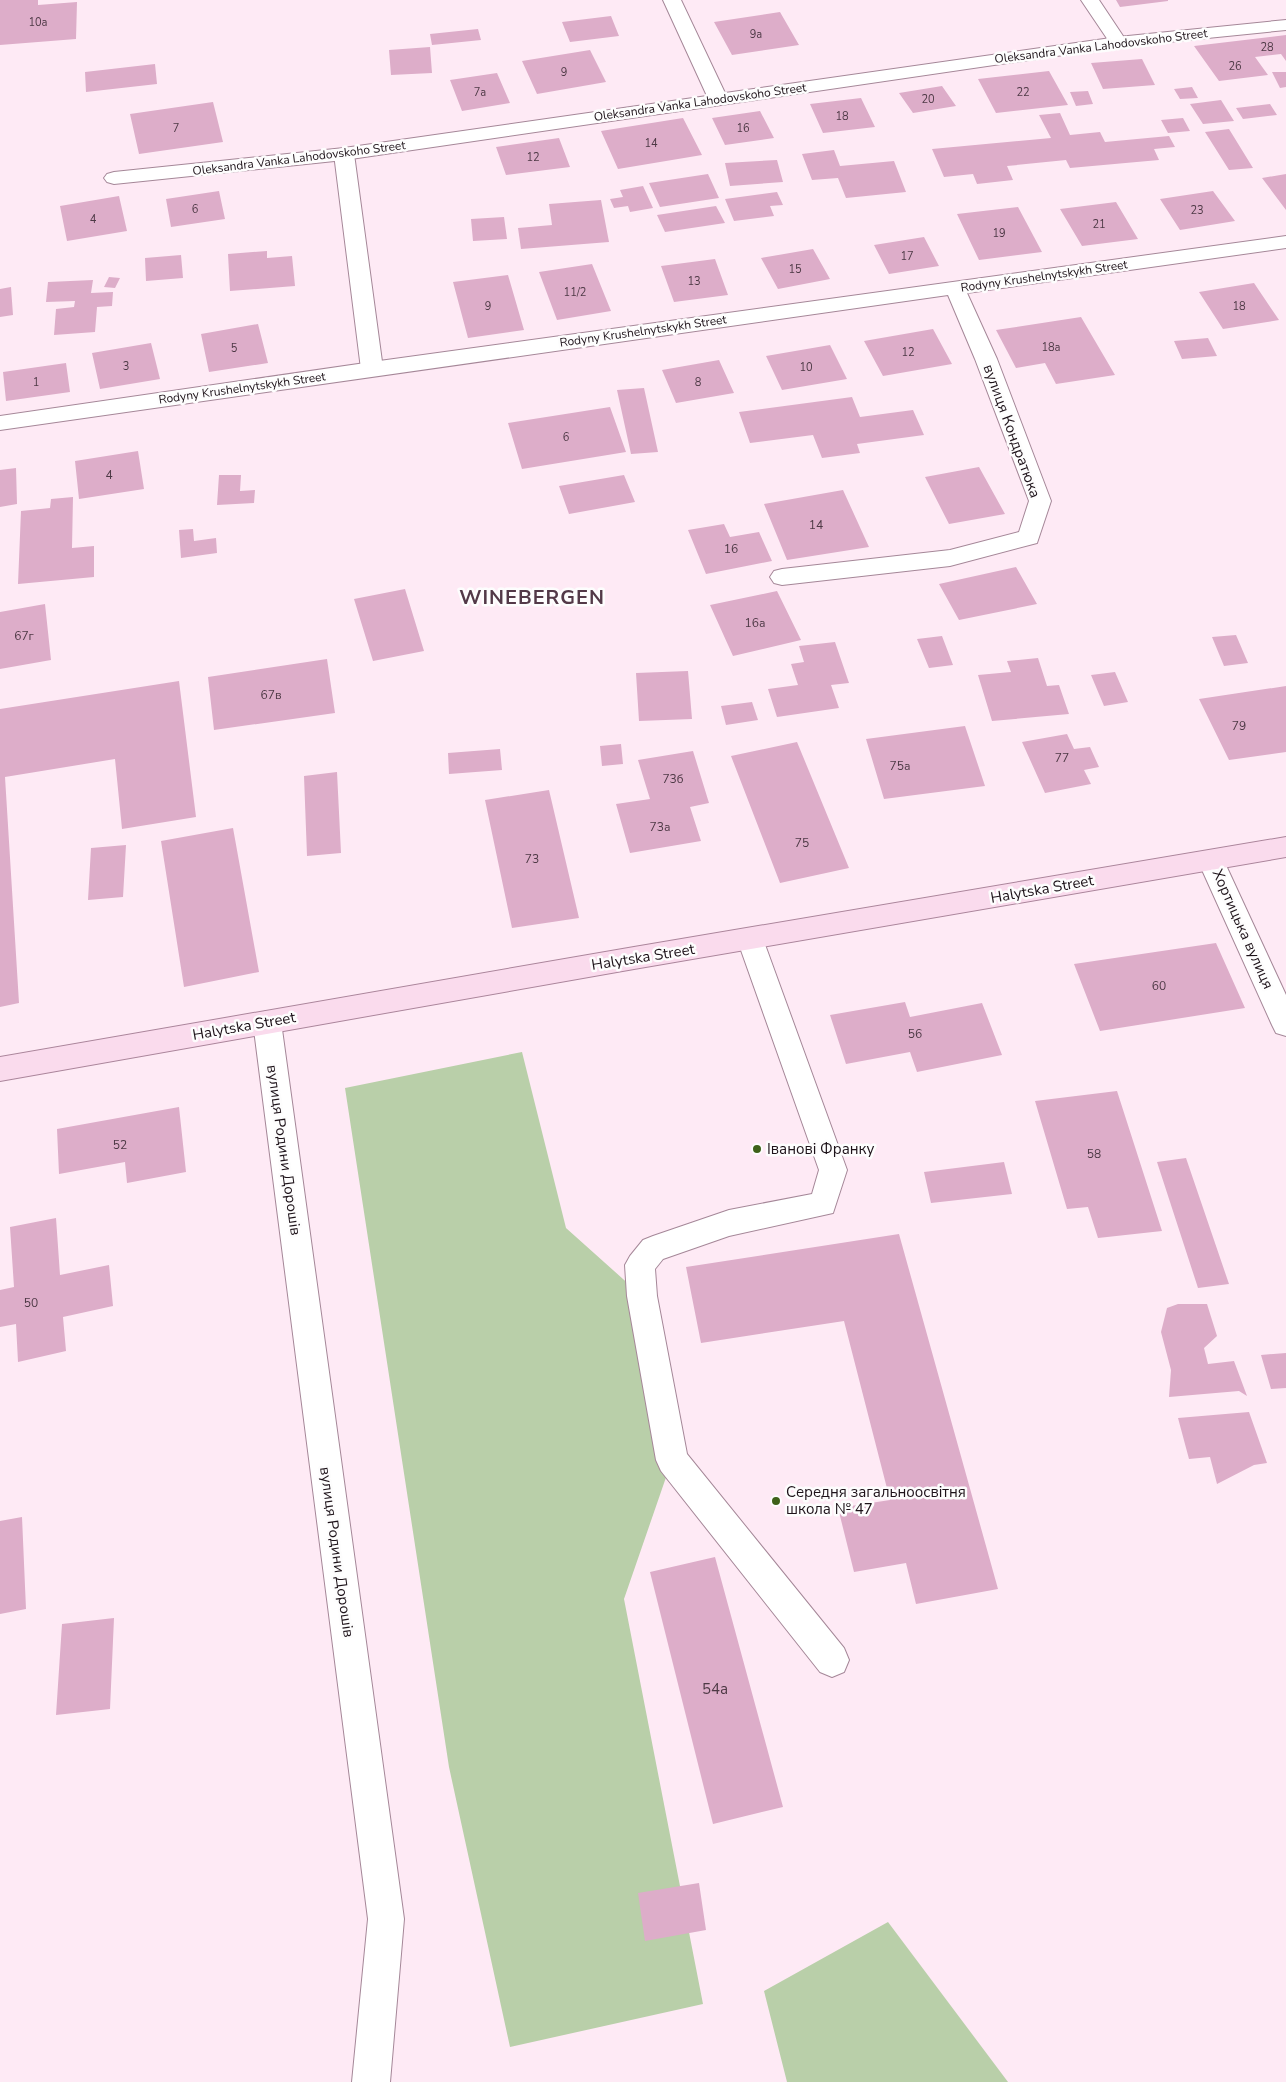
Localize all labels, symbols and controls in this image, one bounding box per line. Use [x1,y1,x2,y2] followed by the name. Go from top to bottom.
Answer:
[28,15,48,30] house number: 10а
[994,25,1209,67] street label: Oleksandra Vanka Lahodovskoho Street
[750,27,762,42] house number: 9а
[1260,40,1274,55] house number: 28
[1228,59,1242,74] house number: 26
[561,65,567,80] house number: 9
[593,79,808,125] street label: Oleksandra Vanka Lahodovskoho Street
[474,85,486,100] house number: 7а
[1016,85,1030,100] house number: 22
[921,92,935,107] house number: 20
[835,109,849,124] house number: 18
[173,121,179,136] house number: 7
[736,121,750,136] house number: 16
[644,136,658,151] house number: 14
[192,137,407,179] street label: Oleksandra Vanka Lahodovskoho Street
[526,150,540,165] house number: 12
[192,202,199,217] house number: 6
[1190,203,1204,218] house number: 23
[90,212,97,227] house number: 4
[1092,217,1106,232] house number: 21
[992,226,1006,241] house number: 19
[900,249,914,264] house number: 17
[959,256,1129,296] street label: Rodyny Krushelnytskykh Street
[788,262,802,277] house number: 15
[687,274,701,289] house number: 13
[564,285,586,300] house number: 11/2
[485,299,491,314] house number: 9
[1232,299,1246,314] house number: 18
[558,311,728,351] street label: Rodyny Krushelnytskykh Street
[1041,340,1061,355] house number: 18а
[231,341,238,356] house number: 5
[901,345,915,360] house number: 12
[123,359,129,374] house number: 3
[799,360,813,375] house number: 10
[979,361,1045,501] street label: вулиця Кондратюка
[157,368,327,408] street label: Rodyny Krushelnytskykh Street
[33,375,39,390] house number: 1
[695,375,702,390] house number: 8
[563,430,570,445] house number: 6
[105,467,113,483] house number: 4
[809,517,823,533] house number: 14
[724,541,738,557] house number: 16
[459,584,605,611] district label: WINEBERGEN
[745,615,765,631] house number: 16а
[14,628,35,644] house number: 67г
[261,687,282,703] house number: 67в
[1232,718,1246,734] house number: 79
[1055,750,1069,766] house number: 77
[890,758,910,774] house number: 75а
[662,771,684,787] house number: 73б
[650,819,670,835] house number: 73а
[795,835,809,851] house number: 75
[525,851,539,867] house number: 73
[1208,866,1278,992] street label: Хортицька вулиця
[989,870,1096,908] street label: Halytska Street
[590,939,697,975] street label: Halytska Street
[1152,978,1166,994] house number: 60
[191,1007,298,1045] street label: Halytska Street
[908,1026,922,1042] house number: 56
[262,1063,306,1237] street label: вулиця Родини Дорошів
[113,1137,127,1153] house number: 52
[767,1139,874,1159] place label: Іванові Франку
[751,1143,763,1155] marker: Іванові Франку
[1087,1146,1101,1162] house number: 58
[24,1295,38,1311] house number: 50
[315,1465,359,1639] street label: вулиця Родини Дорошів
[786,1482,966,1519] place label: Середня загальноосвітня школа № 47
[770,1495,782,1507] marker: Середня загальноосвітня школа № 47
[702,1679,728,1699] house number: 54а

